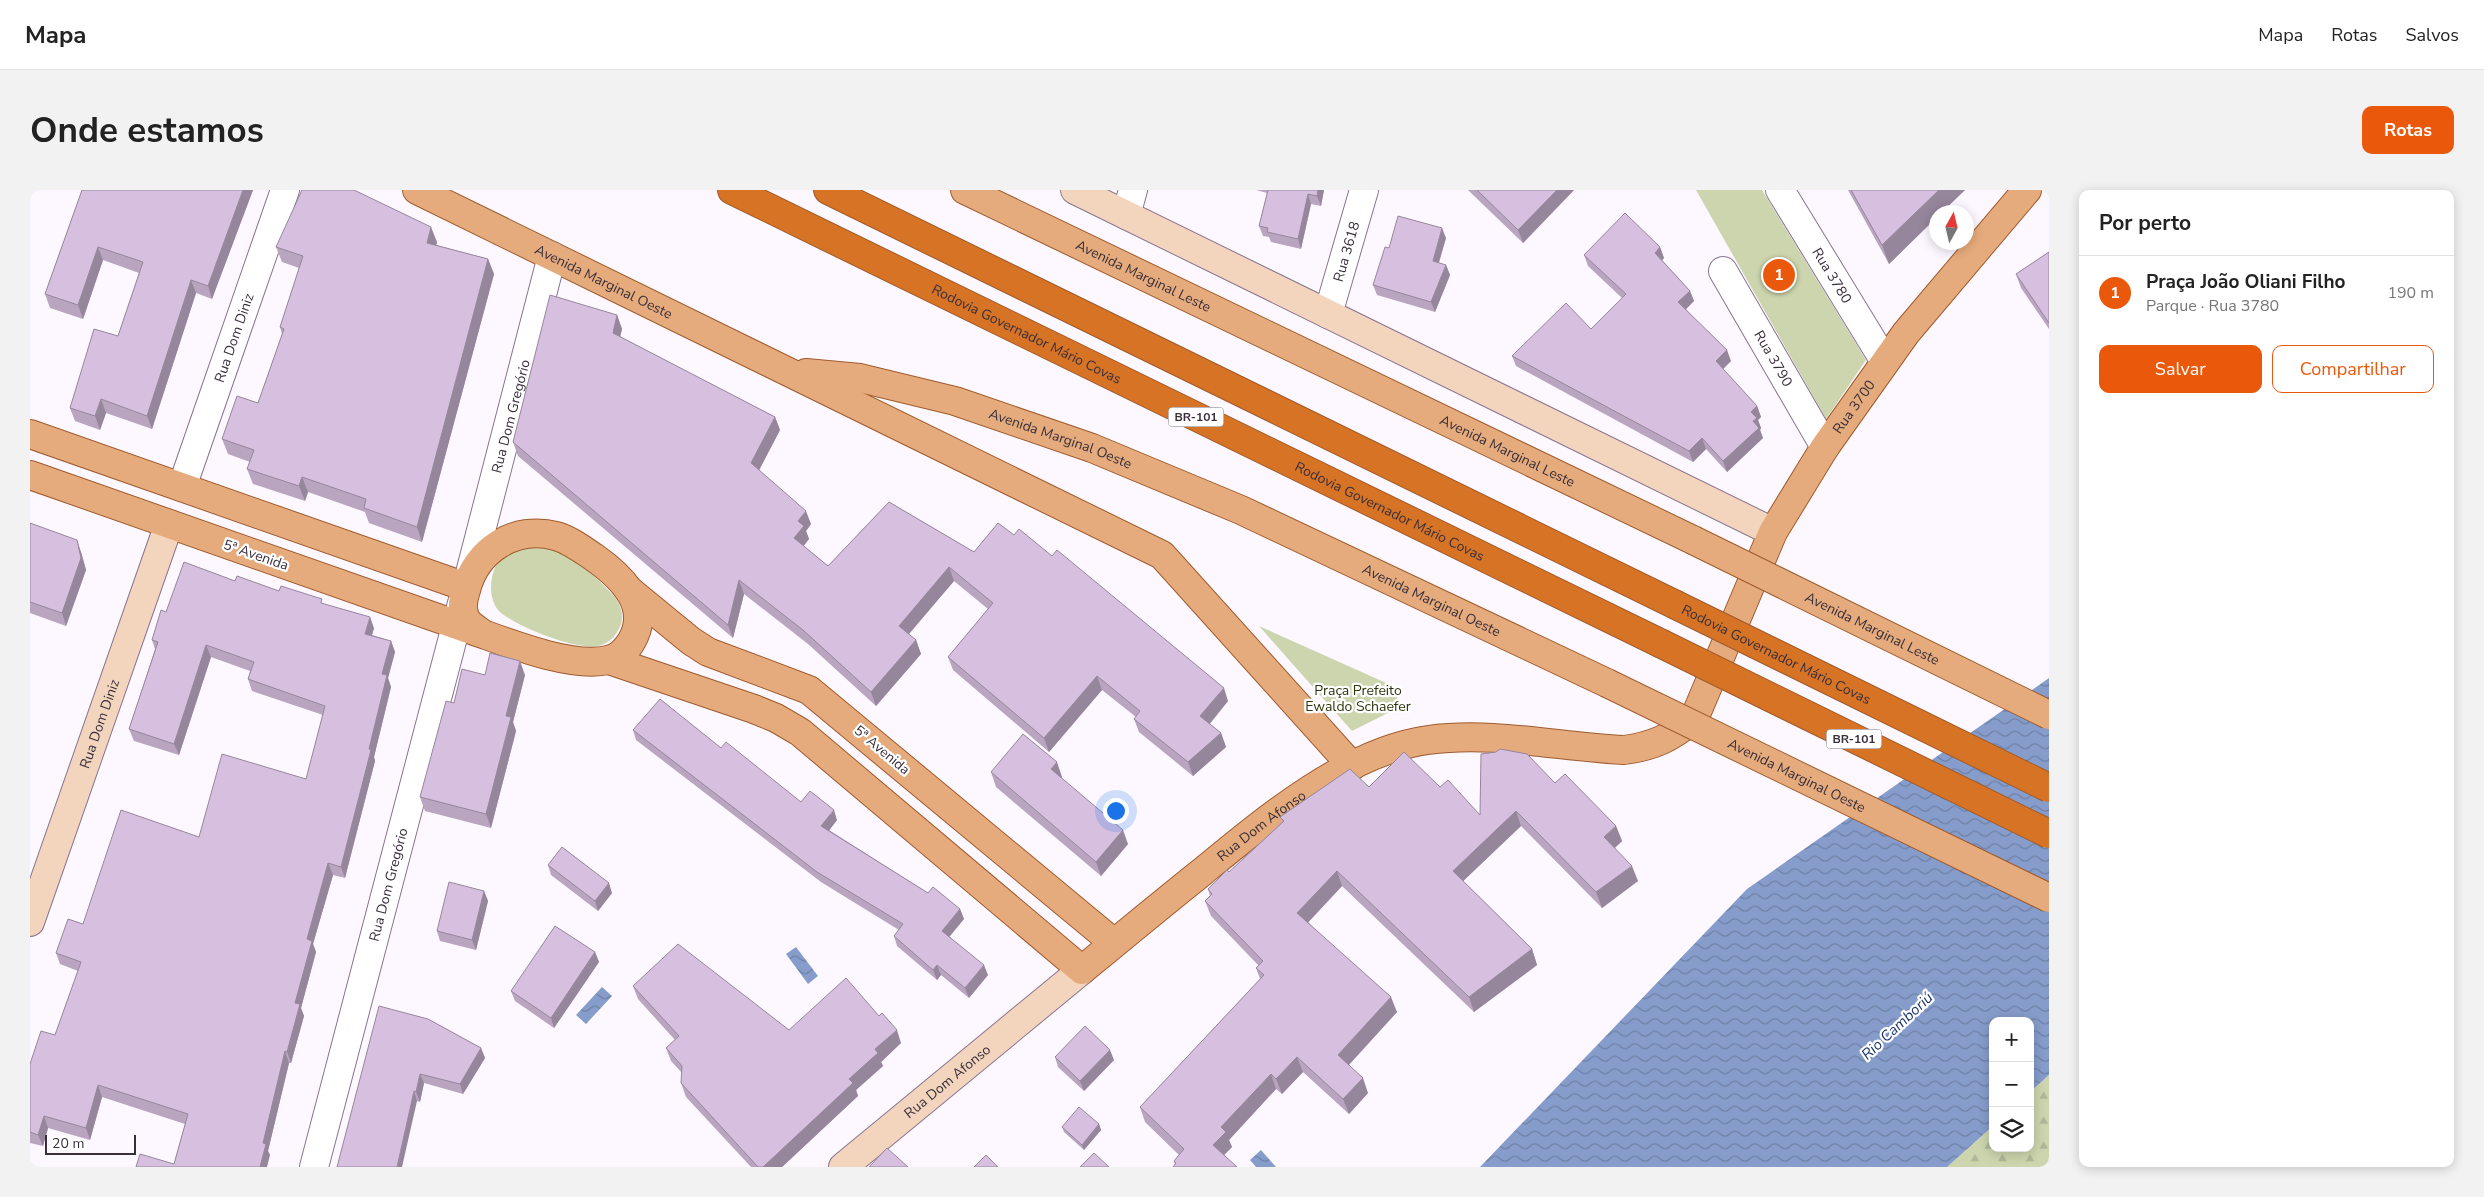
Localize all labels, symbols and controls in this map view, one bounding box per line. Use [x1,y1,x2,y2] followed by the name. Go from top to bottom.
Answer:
[25,19,87,51] text: Mapa
[2258,23,2303,47] text: Mapa
[2331,23,2377,47] text: Rotas
[2405,23,2459,47] text: Salvos
[2362,106,2454,154] button: Rotas
[30,107,264,154] text: Onde estamos
[1929,205,1974,250] north arrow
[2099,209,2191,237] text: Por perto
[1328,219,1364,284] street label: Rua 3618
[1073,235,1214,316] street label: Avenida Marginal Leste
[532,240,676,323] street label: Avenida Marginal Oeste
[1808,244,1856,307] street label: Rua 3780
[1763,256,1795,294] pin: 1
[2146,269,2345,295] text: Praça João Oliani Filho
[929,280,1125,388] street label: Rodovia Governador Mário Covas
[2110,282,2120,304] text: 1
[2387,282,2434,304] text: 190 m
[209,290,258,385] street label: Rua Dom Diniz
[2146,295,2279,317] text: Parque · Rua 3780
[1750,327,1797,390] street label: Rua 3790
[2099,345,2262,393] button: Salvar
[2272,345,2434,393] button: Compartilhar
[487,357,534,475] street label: Rua Dom Gregório
[1828,376,1879,437] street label: Rua 3700
[986,404,1135,473] street label: Avenida Marginal Oeste
[1168,408,1224,426] road number: BR-101
[1437,410,1578,491] street label: Avenida Marginal Leste
[1292,457,1488,566] street label: Rodovia Governador Mário Covas
[221,535,291,575] street label: 5ª Avenida
[1359,559,1504,641] street label: Avenida Marginal Oeste
[1802,587,1943,669] street label: Avenida Marginal Leste
[1678,600,1874,709] street label: Rodovia Governador Mário Covas
[75,676,124,771] street label: Rua Dom Diniz
[1305,681,1411,716] park label: Praça Prefeito Ewaldo Schaefer
[850,721,914,779] street label: 5ª Avenida
[1826,730,1882,748] road number: BR-101
[1725,734,1869,817] street label: Avenida Marginal Oeste
[1213,785,1310,865] street label: Rua Dom Afonso
[1103,798,1129,824] your location
[364,826,412,943] street label: Rua Dom Gregório
[1857,988,1937,1064] water label: Rio Camboriú
[1989,1017,2034,1152] map controls
[1989,1017,2034,1062] button: +
[900,1040,995,1122] street label: Rua Dom Afonso
[1989,1062,2034,1107] button: −
[1989,1107,2034,1152] button: layers
[45,1132,136,1155] scale bar
[52,1134,84,1153] text: 20 m

